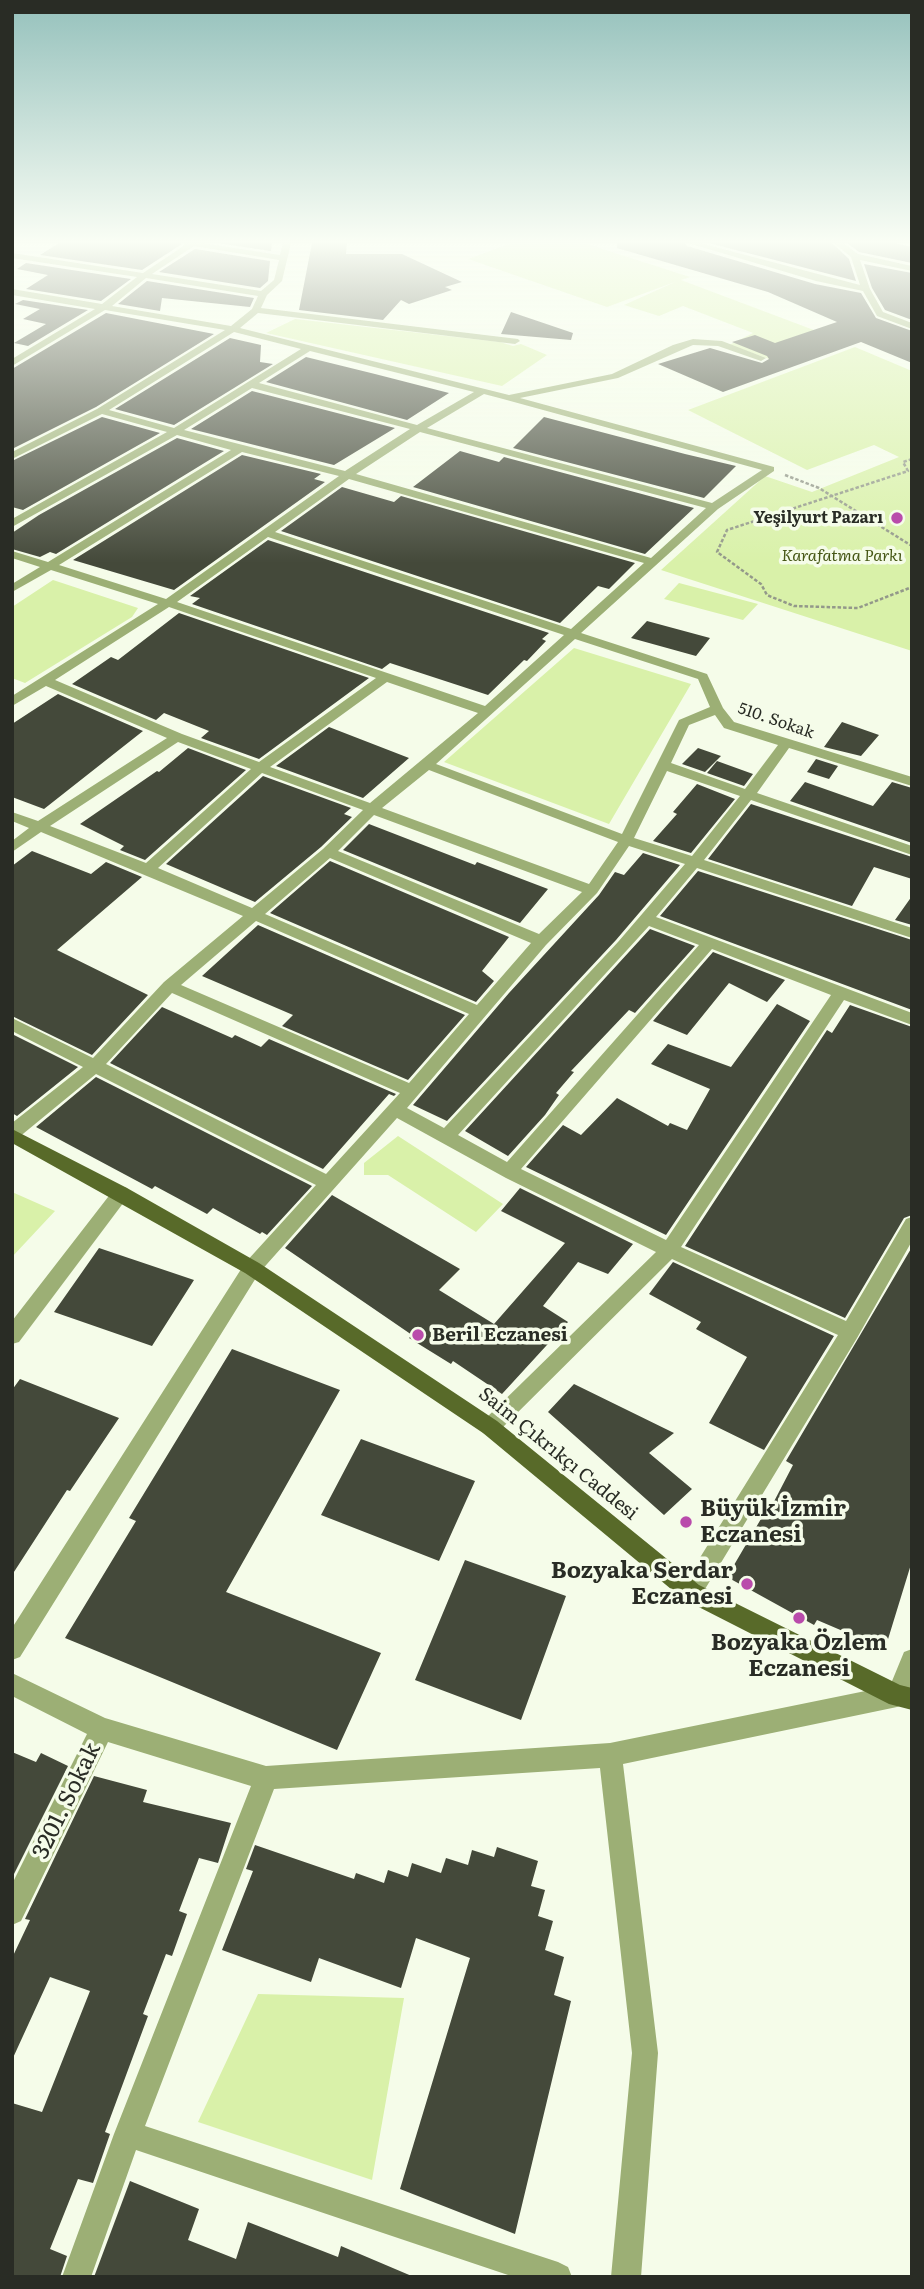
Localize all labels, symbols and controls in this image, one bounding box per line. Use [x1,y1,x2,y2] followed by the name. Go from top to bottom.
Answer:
[753,508,883,528] place label: Yeşilyurt Pazarı
[889,510,905,526] marker: Yeşilyurt Pazarı
[782,546,902,566] park label: Karafatma Parkı
[735,699,817,743] street label: 510. Sokak
[432,1324,568,1346] place label: Beril Eczanesi
[410,1327,426,1343] marker: Beril Eczanesi
[474,1383,642,1525] street label: Saim Çıkrıkçı Caddesi
[700,1495,846,1549] place label: Büyük İzmir Eczanesi
[678,1514,694,1530] marker: Büyük İzmir Eczanesi
[551,1557,733,1611] place label: Bozyaka Serdar Eczanesi
[739,1576,755,1592] marker: Bozyaka Serdar Eczanesi
[791,1610,807,1626] marker: Bozyaka Özlem Eczanesi
[711,1629,887,1683] place label: Bozyaka Özlem Eczanesi
[27,1738,107,1864] street label: 3201. Sokak

